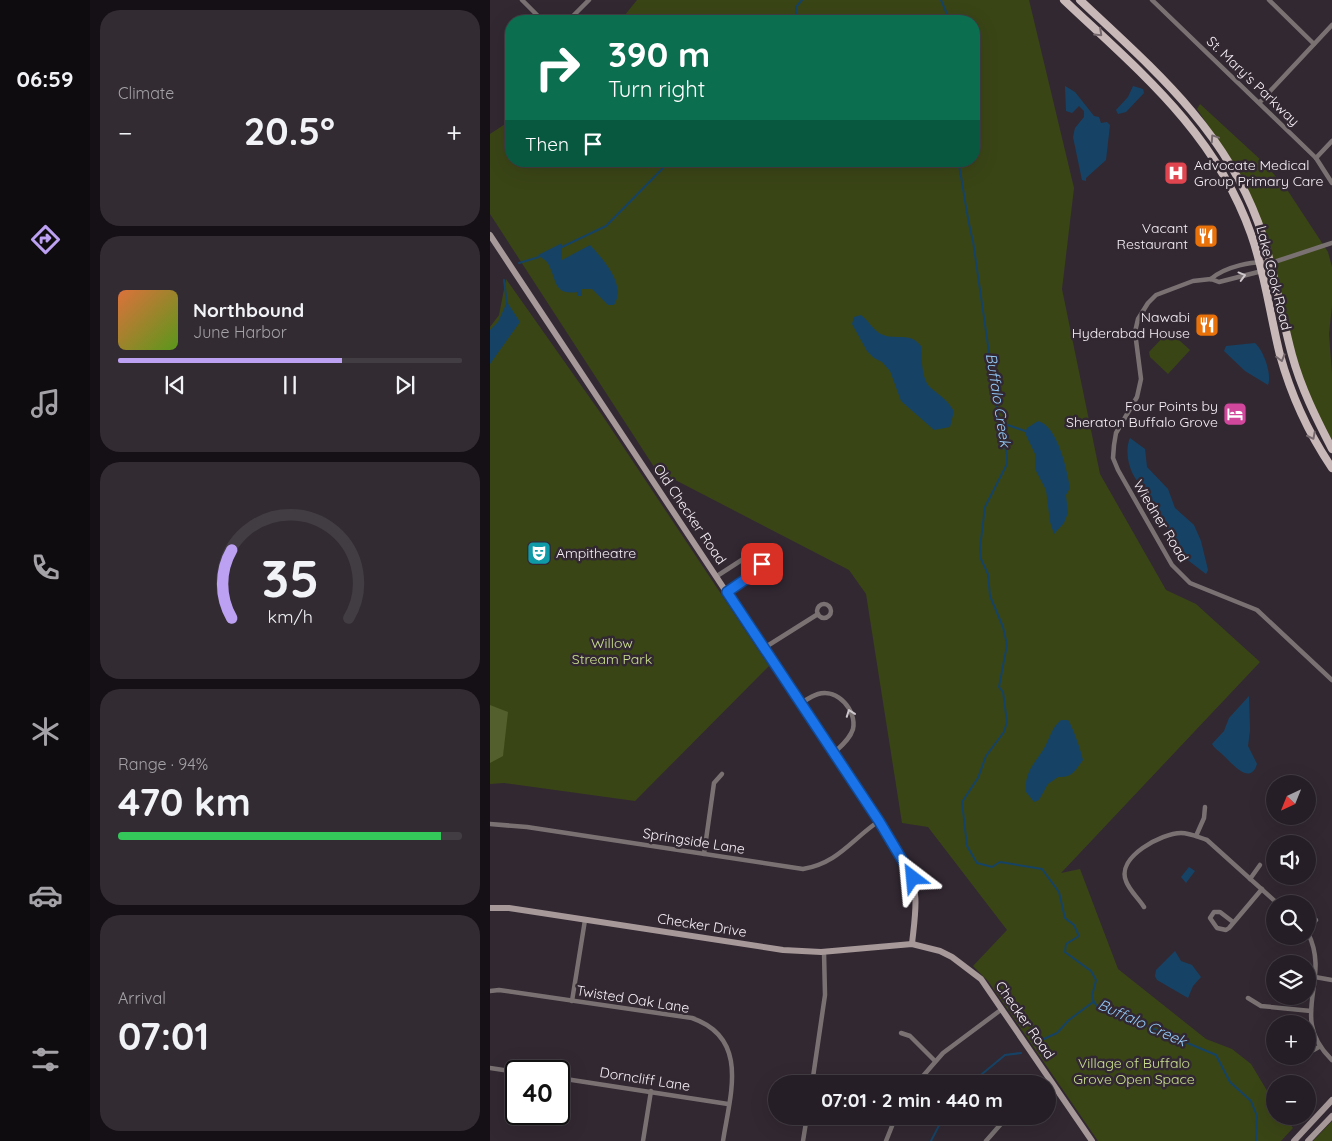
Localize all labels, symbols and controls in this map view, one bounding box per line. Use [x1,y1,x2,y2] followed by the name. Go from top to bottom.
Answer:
[1094,27,1103,36] one-way arrow
[608,32,710,76] text: 390 m
[1203,32,1303,130] street label: St. Mary's Parkway
[525,35,590,100] icon: right
[17,65,73,93] text: 06:59
[608,75,705,103] text: Turn right
[118,83,174,103] text: Climate
[244,107,335,155] text: 20.5°
[118,115,133,150] text: −
[446,115,462,150] text: +
[579,130,607,158] icon: arrive
[525,132,569,156] text: Then
[1211,134,1220,144] one-way arrow
[1194,156,1323,190] place label: Advocate Medical Group Primary Care
[1163,160,1189,186] hospital icon: Advocate Medical Group Primary Care
[1117,219,1188,253] place label: Vacant Restaurant
[28,222,63,257] icon: directions
[1193,223,1219,249] restaurant icon: Vacant Restaurant
[1252,224,1296,332] street label: Lake Cook Road
[1238,271,1247,282] one-way arrow
[193,298,304,322] text: Northbound
[1072,308,1190,342] place label: Nawabi Hyderabad House
[1194,312,1220,338] restaurant icon: Nawabi Hyderabad House
[193,322,287,342] text: June Harbor
[982,352,1016,450] water label: Buffalo Creek
[1276,354,1286,362] one-way arrow
[161,371,189,399] icon: previous
[276,371,304,399] icon: pause
[391,371,419,399] icon: next
[28,386,63,421] icon: music
[1066,397,1218,431] place label: Four Points by Sheraton Buffalo Grove
[1222,401,1248,427] hotel icon: Four Points by Sheraton Buffalo Grove
[1306,430,1316,439] one-way arrow
[650,460,730,568] street label: Old Checker Road
[1129,477,1193,565] street label: Wiedner Road
[526,540,552,566] theatre icon: Ampitheatre
[741,543,783,585] pin
[556,544,636,562] place label: Ampitheatre
[261,545,319,610] text: 35
[28,550,63,585] icon: phone
[748,550,776,578] icon: arrive
[267,605,313,627] text: km/h
[572,634,652,668] park label: Willow Stream Park
[846,709,856,718] one-way arrow
[28,714,63,749] icon: climate
[118,754,208,774] text: Range · 94%
[1266,775,1316,825] north arrow
[1266,775,1316,1125] map controls
[118,778,251,826] text: 470 km
[642,824,746,858] street label: Springside Lane
[1266,835,1316,885] button: sound
[886,851,938,903] position arrow
[28,878,63,913] icon: car
[1266,895,1316,945] button: search
[656,909,748,941] street label: Checker Drive
[1266,955,1316,1005] button: layers
[991,977,1059,1063] street label: Checker Road
[575,981,691,1017] street label: Twisted Oak Lane
[118,988,166,1008] text: Arrival
[1095,995,1191,1051] water label: Buffalo Creek
[118,1012,209,1060] text: 07:01
[1266,1015,1316,1065] button: +
[28,1042,63,1077] icon: filters
[1073,1054,1195,1088] park label: Village of Buffalo Grove Open Space
[505,1060,570,1125] speed limit sign: 40
[598,1063,692,1095] street label: Dorncliff Lane
[1266,1075,1316,1125] button: −
[821,1088,1003,1112] text: 07:01 · 2 min · 440 m

